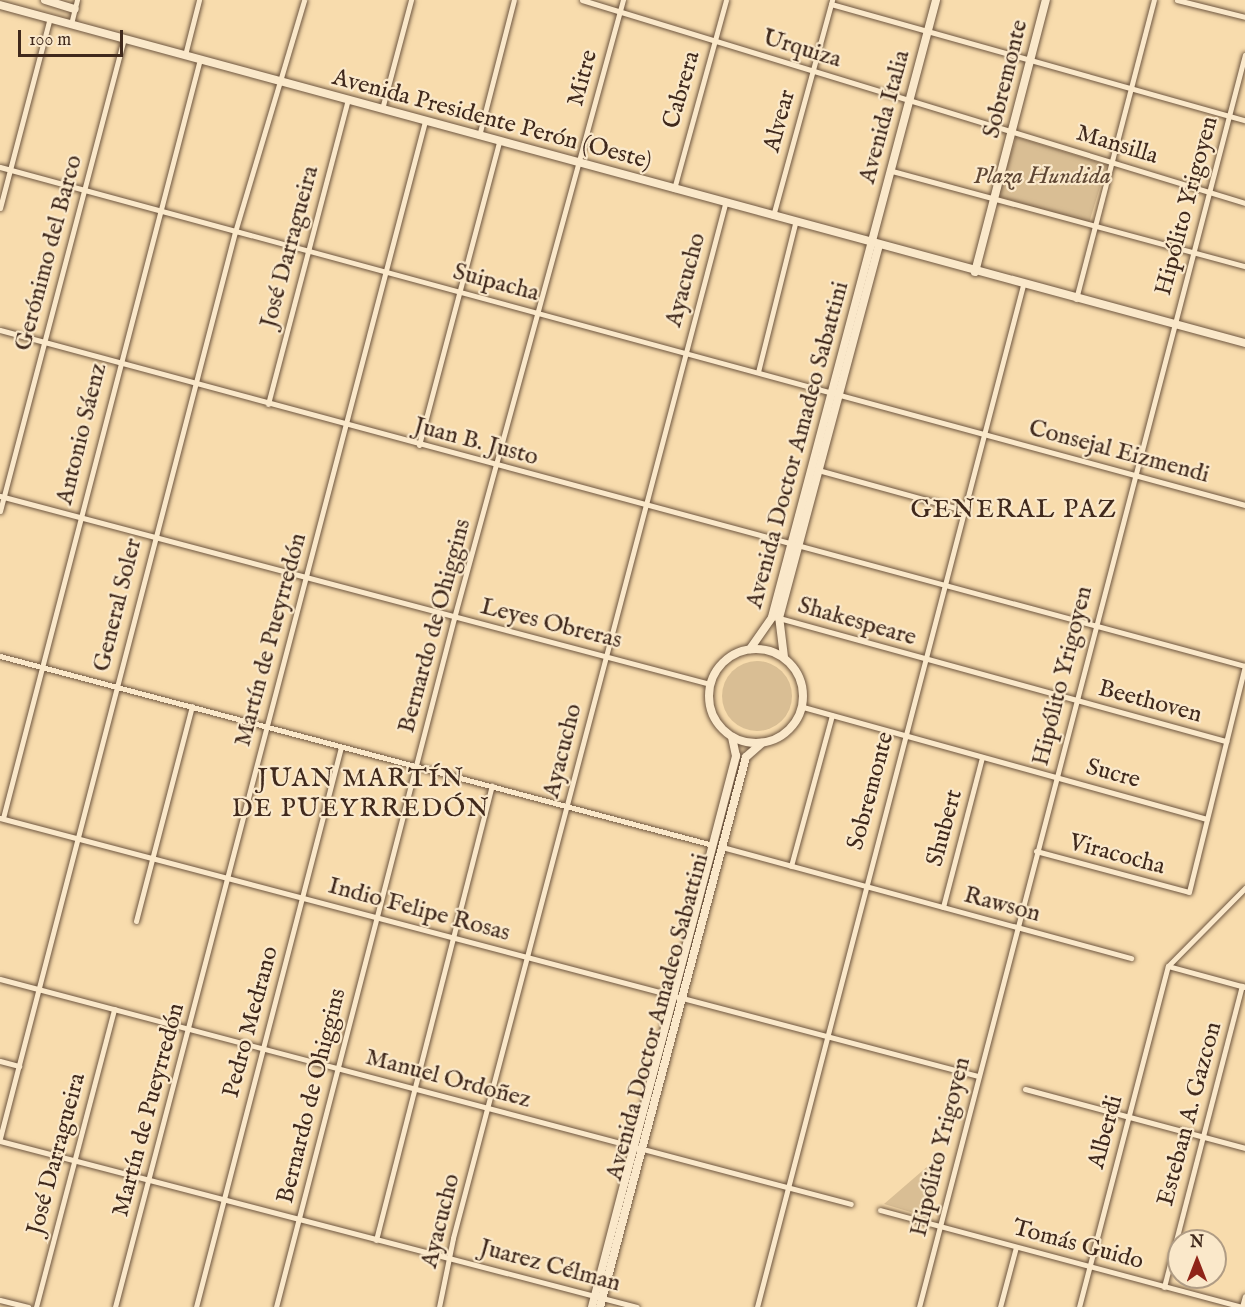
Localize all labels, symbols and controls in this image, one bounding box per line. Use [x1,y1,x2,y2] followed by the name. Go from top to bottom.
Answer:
[977,17,1035,141] street label: Sobremonte
[21,18,126,56] scale bar
[759,23,845,75] street label: Urquiza
[29,29,71,52] text: 100 m
[562,47,604,109] street label: Mitre
[853,47,917,187] street label: Avenida Italia
[657,48,707,132] street label: Cabrera
[329,63,655,177] street label: Avenida Presidente Perón (Oeste)
[758,87,802,155] street label: Alvear
[1149,113,1225,299] street label: Hipólito Yrigoyen
[1073,119,1161,171] street label: Mansilla
[9,152,89,354] street label: Gerónimo del Barco
[255,163,325,331] street label: José Darragueira
[973,163,1111,191] park label: Plaza Hundida
[660,230,712,330] street label: Ayacucho
[450,258,542,308] street label: Suipacha
[740,278,856,612] street label: Avenida Doctor Amadeo Sabattini
[51,360,113,508] street label: Antonio Sáenz
[411,412,541,472] street label: Juan B. Justo
[1026,414,1212,490] street label: Consejal Eizmendi
[910,494,1118,526] district label: GENERAL PAZ
[393,516,477,736] street label: Bernardo de Ohiggins
[229,530,313,750] street label: Martín de Pueyrredón
[88,535,148,675] street label: General Soler
[1027,583,1099,769] street label: Hipólito Yrigoyen
[794,591,920,653] street label: Shakespeare
[477,593,625,655] street label: Leyes Obreras
[1095,674,1205,730] street label: Beethoven
[537,701,589,801] street label: Ayacucho
[841,729,901,853] street label: Sobremonte
[1083,753,1143,795] street label: Sucre
[232,763,490,825] district label: JUAN MARTÍN DE PUEYRREDÓN
[921,786,969,870] street label: Shubert
[1066,828,1168,882] street label: Viracocha
[600,850,716,1184] street label: Avenida Doctor Amadeo Sabattini
[325,872,513,948] street label: Indio Felipe Rosas
[961,881,1043,929] street label: Rawson
[217,943,285,1101] street label: Pedro Medrano
[271,986,353,1206] street label: Bernardo de Ohiggins
[107,1000,191,1220] street label: Martín de Pueyrredón
[1152,1019,1228,1209] street label: Esteban A. Gazcon
[362,1043,534,1115] street label: Manuel Ordoñez
[905,1054,977,1240] street label: Hipólito Yrigoyen
[22,1070,92,1238] street label: José Darragueira
[1082,1092,1130,1172] street label: Alberdi
[415,1171,467,1271] street label: Ayacucho
[1009,1214,1147,1276] street label: Tomás Guido
[1167,1229,1227,1289] north arrow
[476,1233,624,1299] street label: Juarez Célman
[1190,1233,1204,1253] text: N

